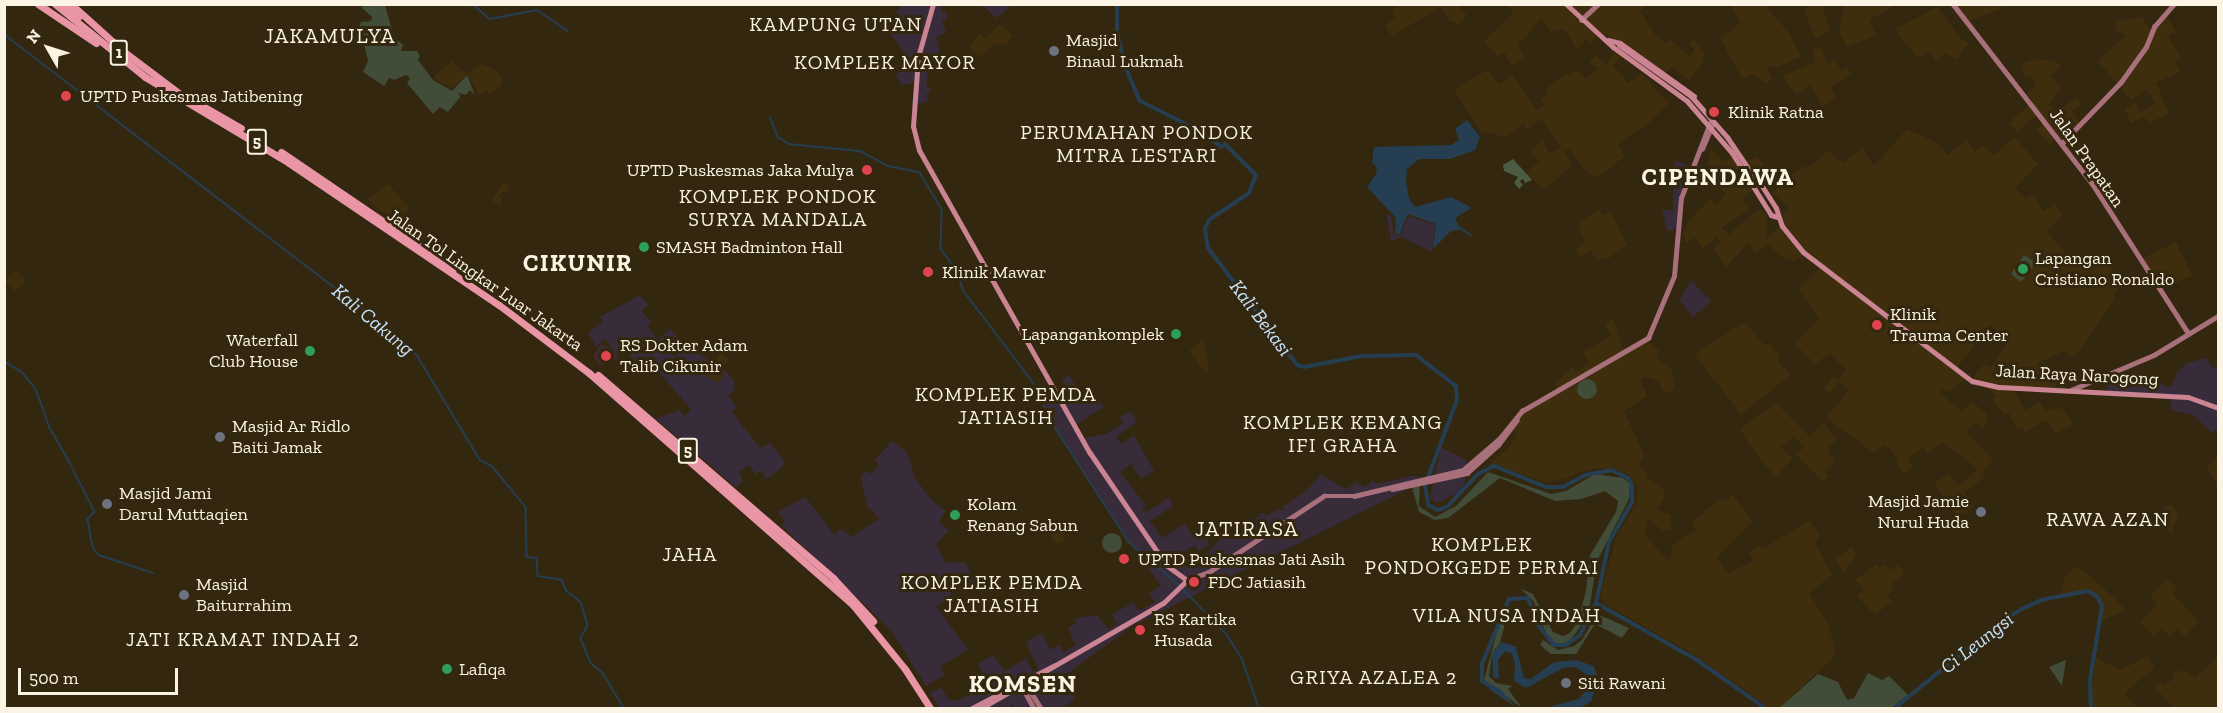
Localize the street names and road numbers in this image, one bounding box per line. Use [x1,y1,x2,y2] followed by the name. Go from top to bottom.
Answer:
[108,40,130,66] road number: 1
[2045,105,2129,211] street label: Jalan Prapatan
[246,129,268,155] road number: 5
[383,204,587,356] street label: Jalan Tol Lingkar Luar Jakarta
[1995,360,2159,390] street label: Jalan Raya Narogong
[678,438,698,464] road number: 5

